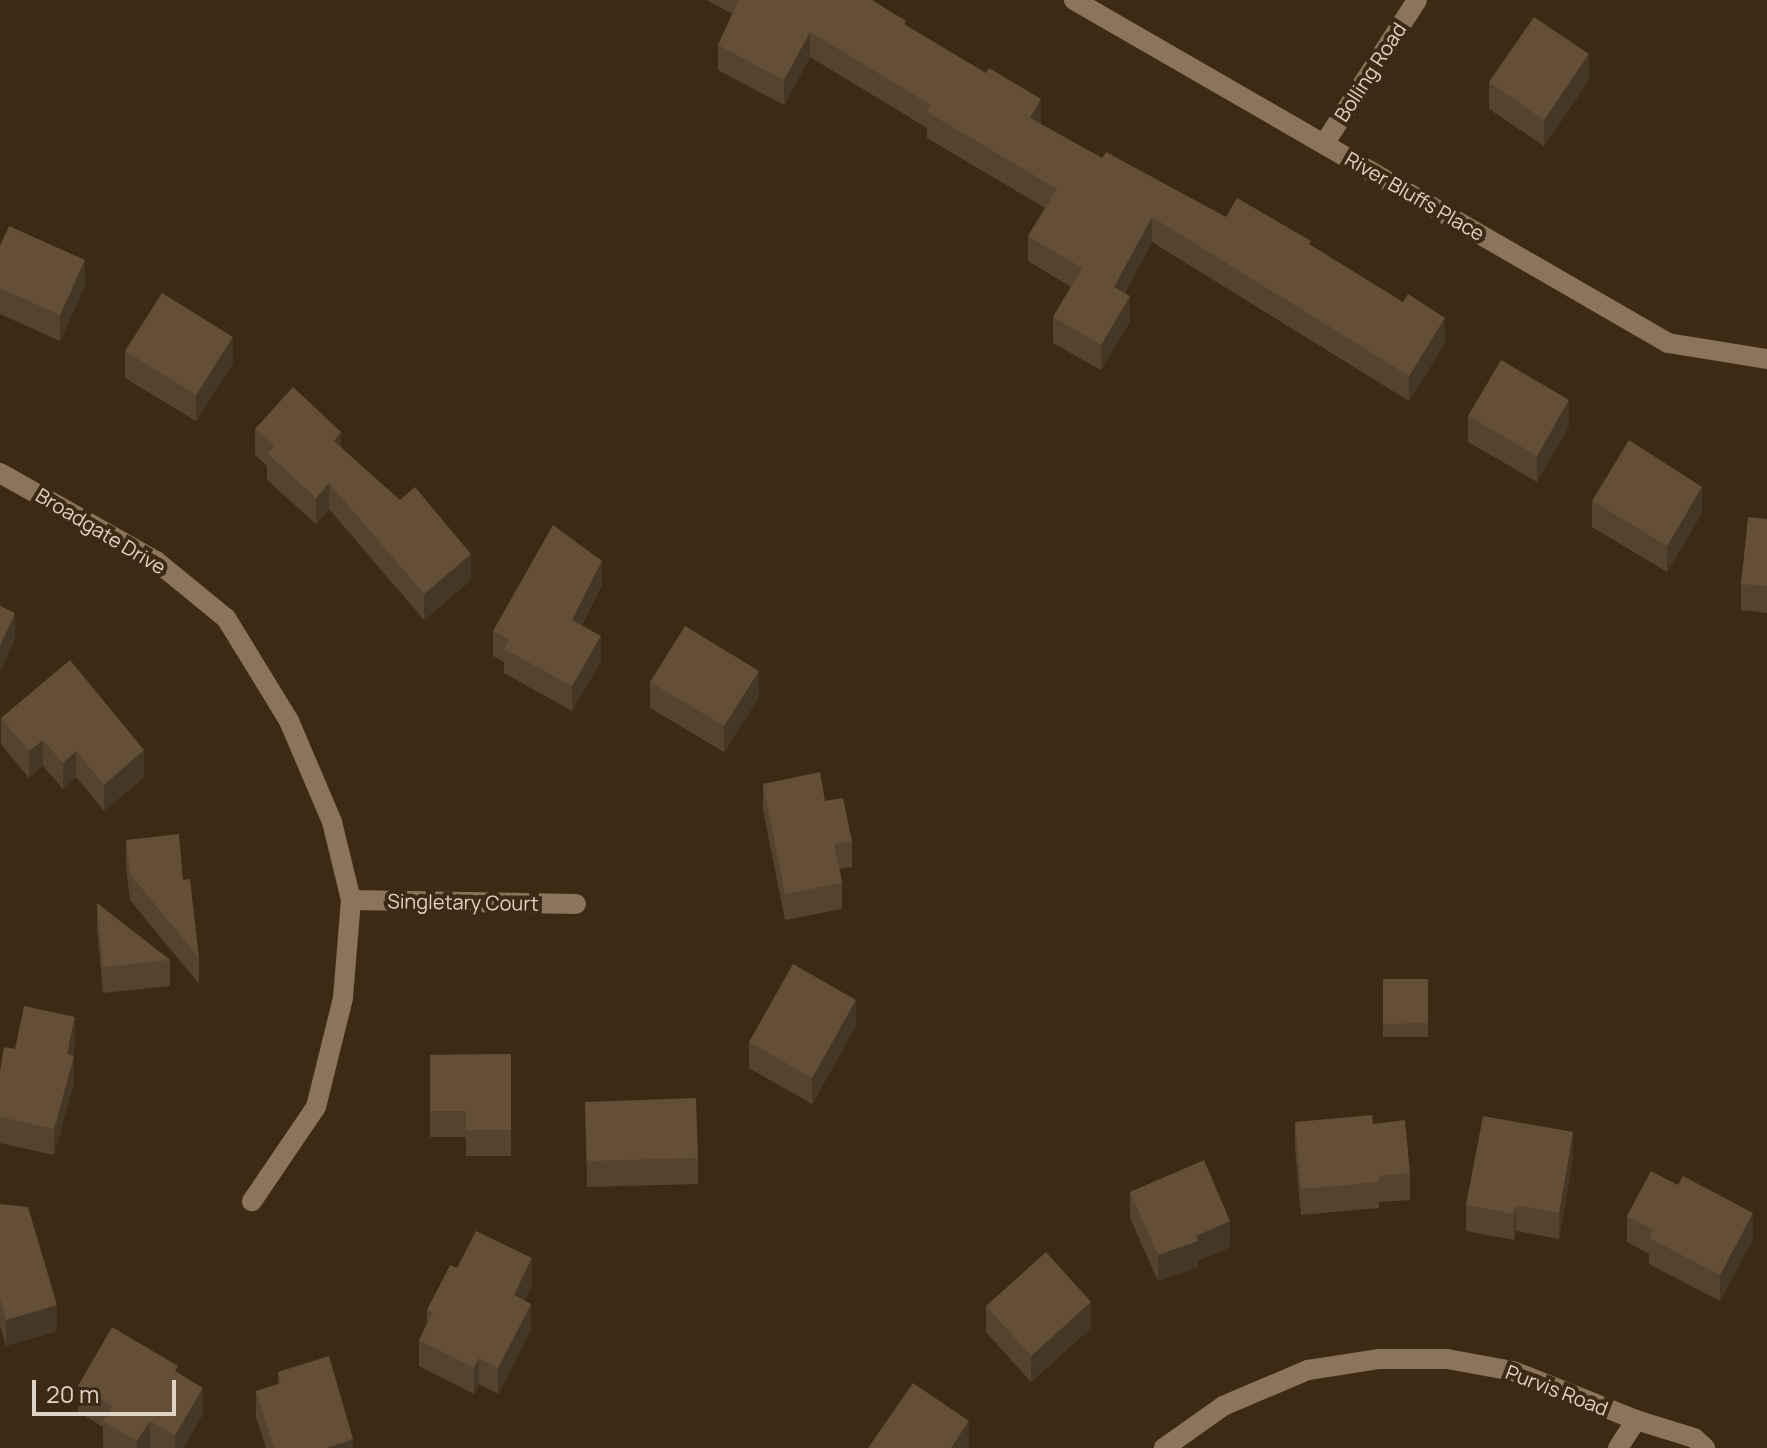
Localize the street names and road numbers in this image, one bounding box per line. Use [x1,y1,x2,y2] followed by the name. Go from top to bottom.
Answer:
[1329,18,1411,126] street label: Bolling Road
[1341,146,1489,246] street label: River Bluffs Place
[32,483,170,579] street label: Broadgate Drive
[387,889,539,915] street label: Singletary Court
[1502,1359,1612,1421] street label: Purvis Road

